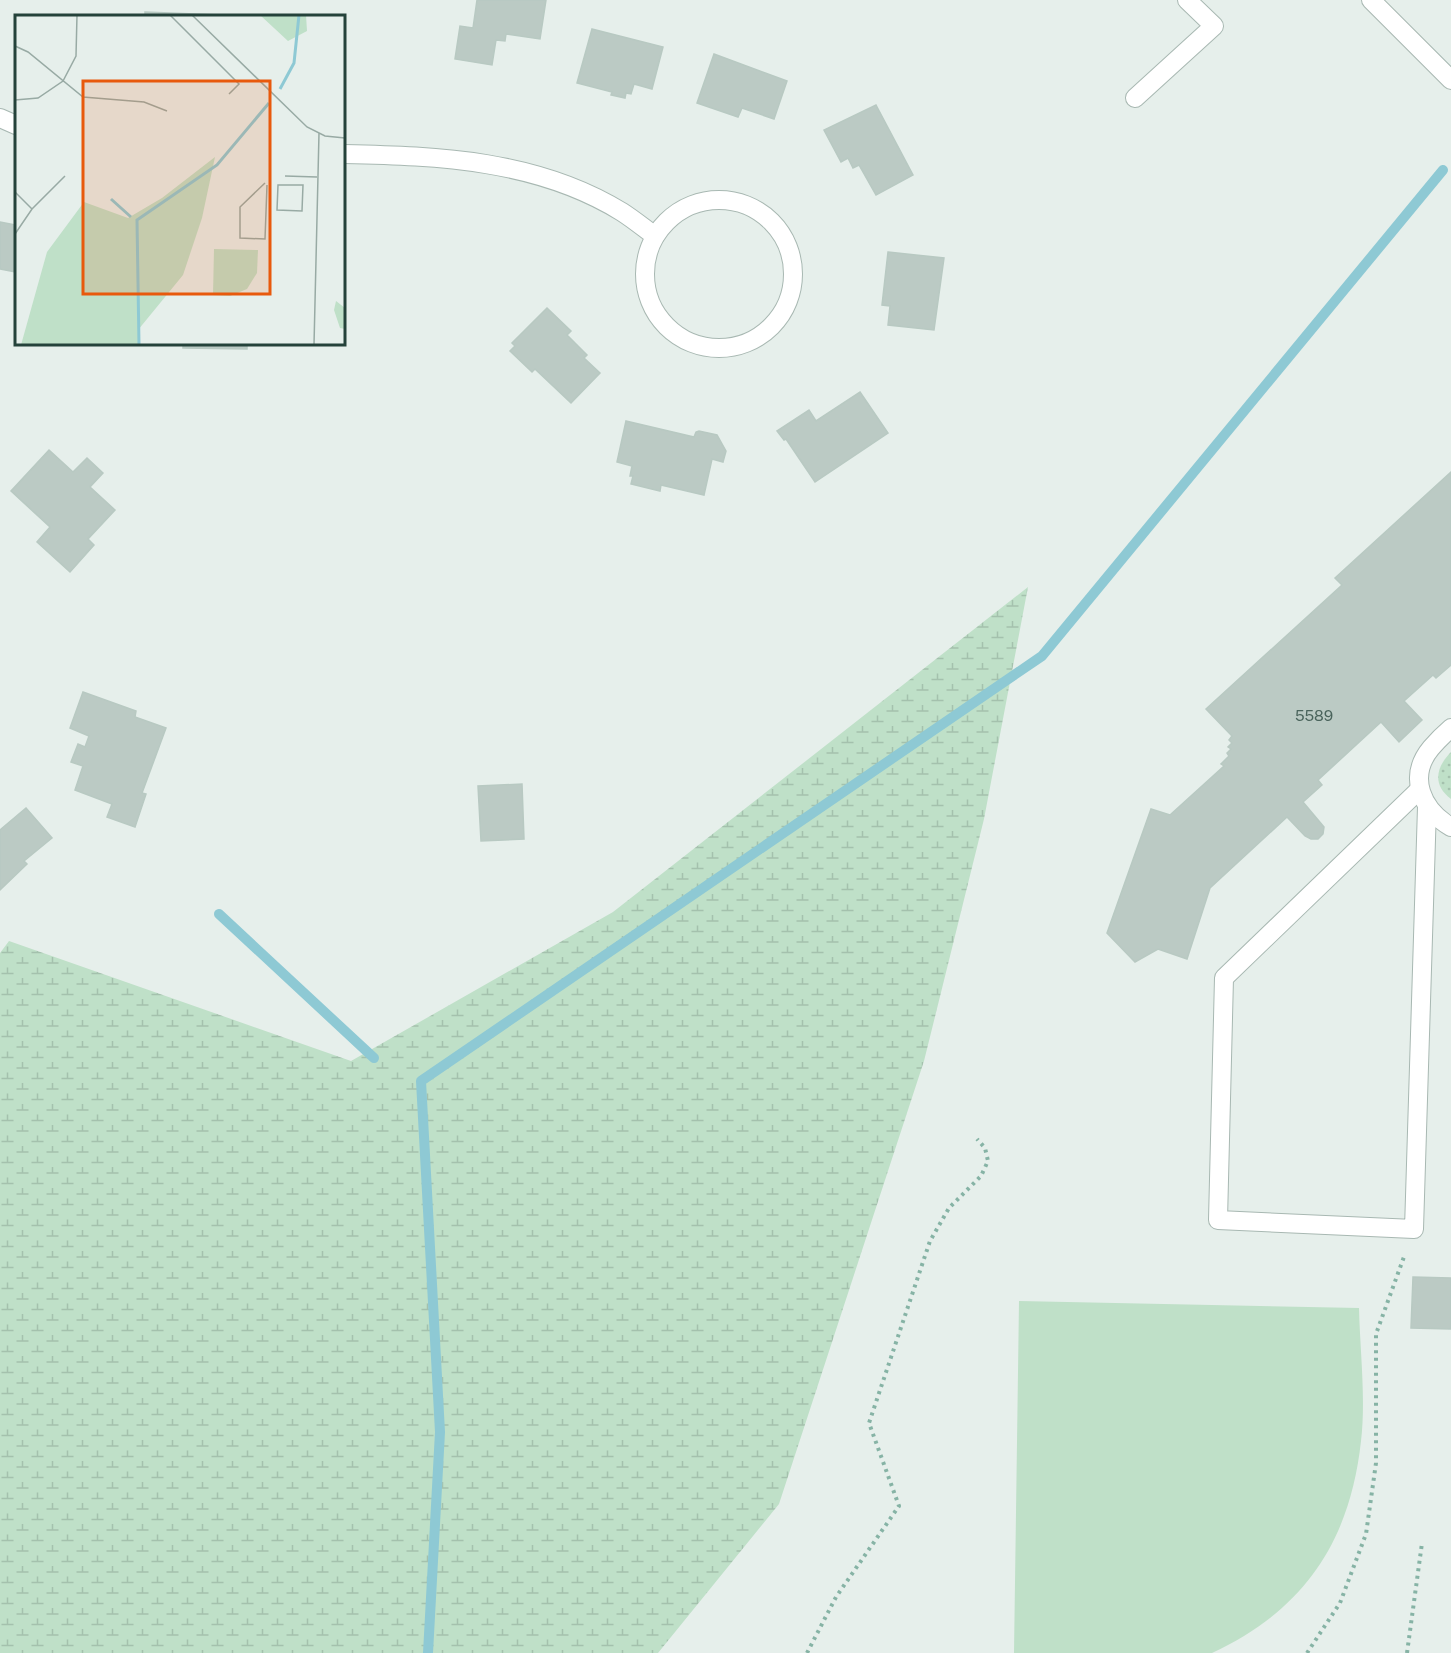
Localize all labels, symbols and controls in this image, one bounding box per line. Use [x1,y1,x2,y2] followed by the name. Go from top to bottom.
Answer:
[15,15,345,345] inset map
[1295,707,1333,724] house number: 5589

